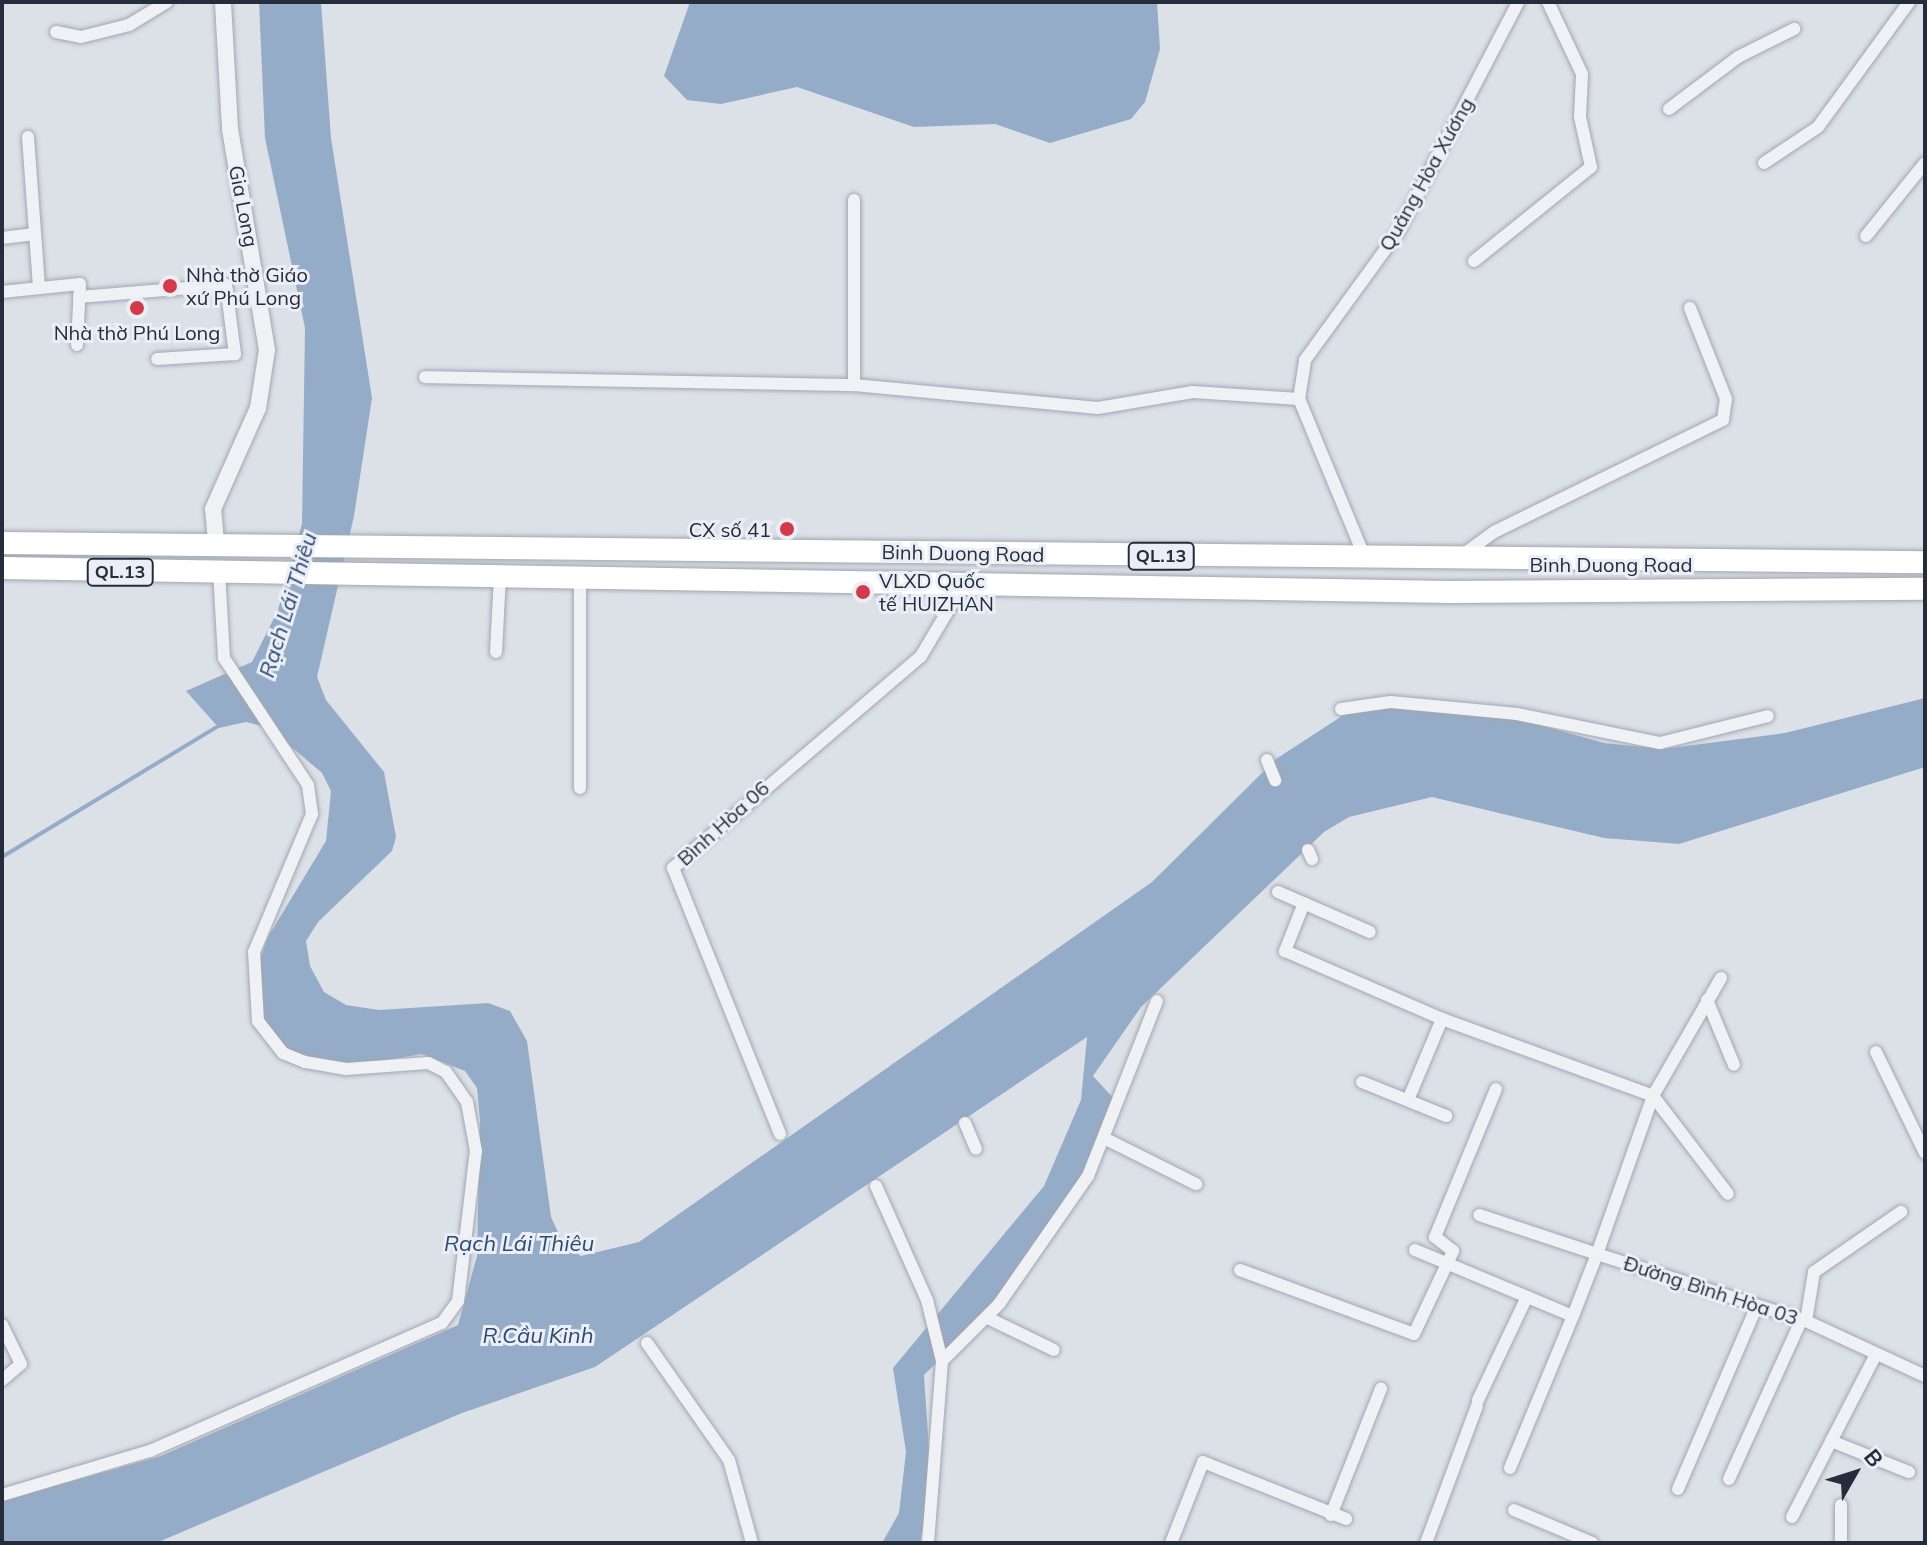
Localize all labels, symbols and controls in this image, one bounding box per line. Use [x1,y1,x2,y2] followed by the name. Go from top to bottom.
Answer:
[1374,93,1478,255] street label: Quảng Hòa Xương
[224,163,264,249] street label: Gia Long
[186,262,308,309] place label: Nhà thờ Giáo xứ Phú Long
[161,277,179,295] marker: Nhà thờ Giáo xứ Phú Long
[128,299,146,317] marker: Nhà thờ Phú Long
[54,320,220,344] place label: Nhà thờ Phú Long
[689,517,771,541] place label: CX số 41
[778,520,796,538] marker: CX số 41
[253,529,323,681] water label: Rạch Lái Thiêu
[881,540,1045,566] street label: Binh Duong Road
[1127,542,1195,570] road number: QL.13
[1530,552,1692,576] street label: Binh Duong Road
[86,558,154,586] road number: QL.13
[879,568,994,615] place label: VLXD Quốc tế HUIZHAN
[854,583,872,601] marker: VLXD Quốc tế HUIZHAN
[672,776,774,870] street label: Bình Hòa 06
[444,1231,594,1257] water label: Rạch Lái Thiêu
[1621,1250,1801,1330] street label: Đường Bình Hòa 03
[482,1323,594,1349] water label: R.Cầu Kinh
[1815,1433,1895,1513] north arrow
[1858,1443,1889,1473] text: B

